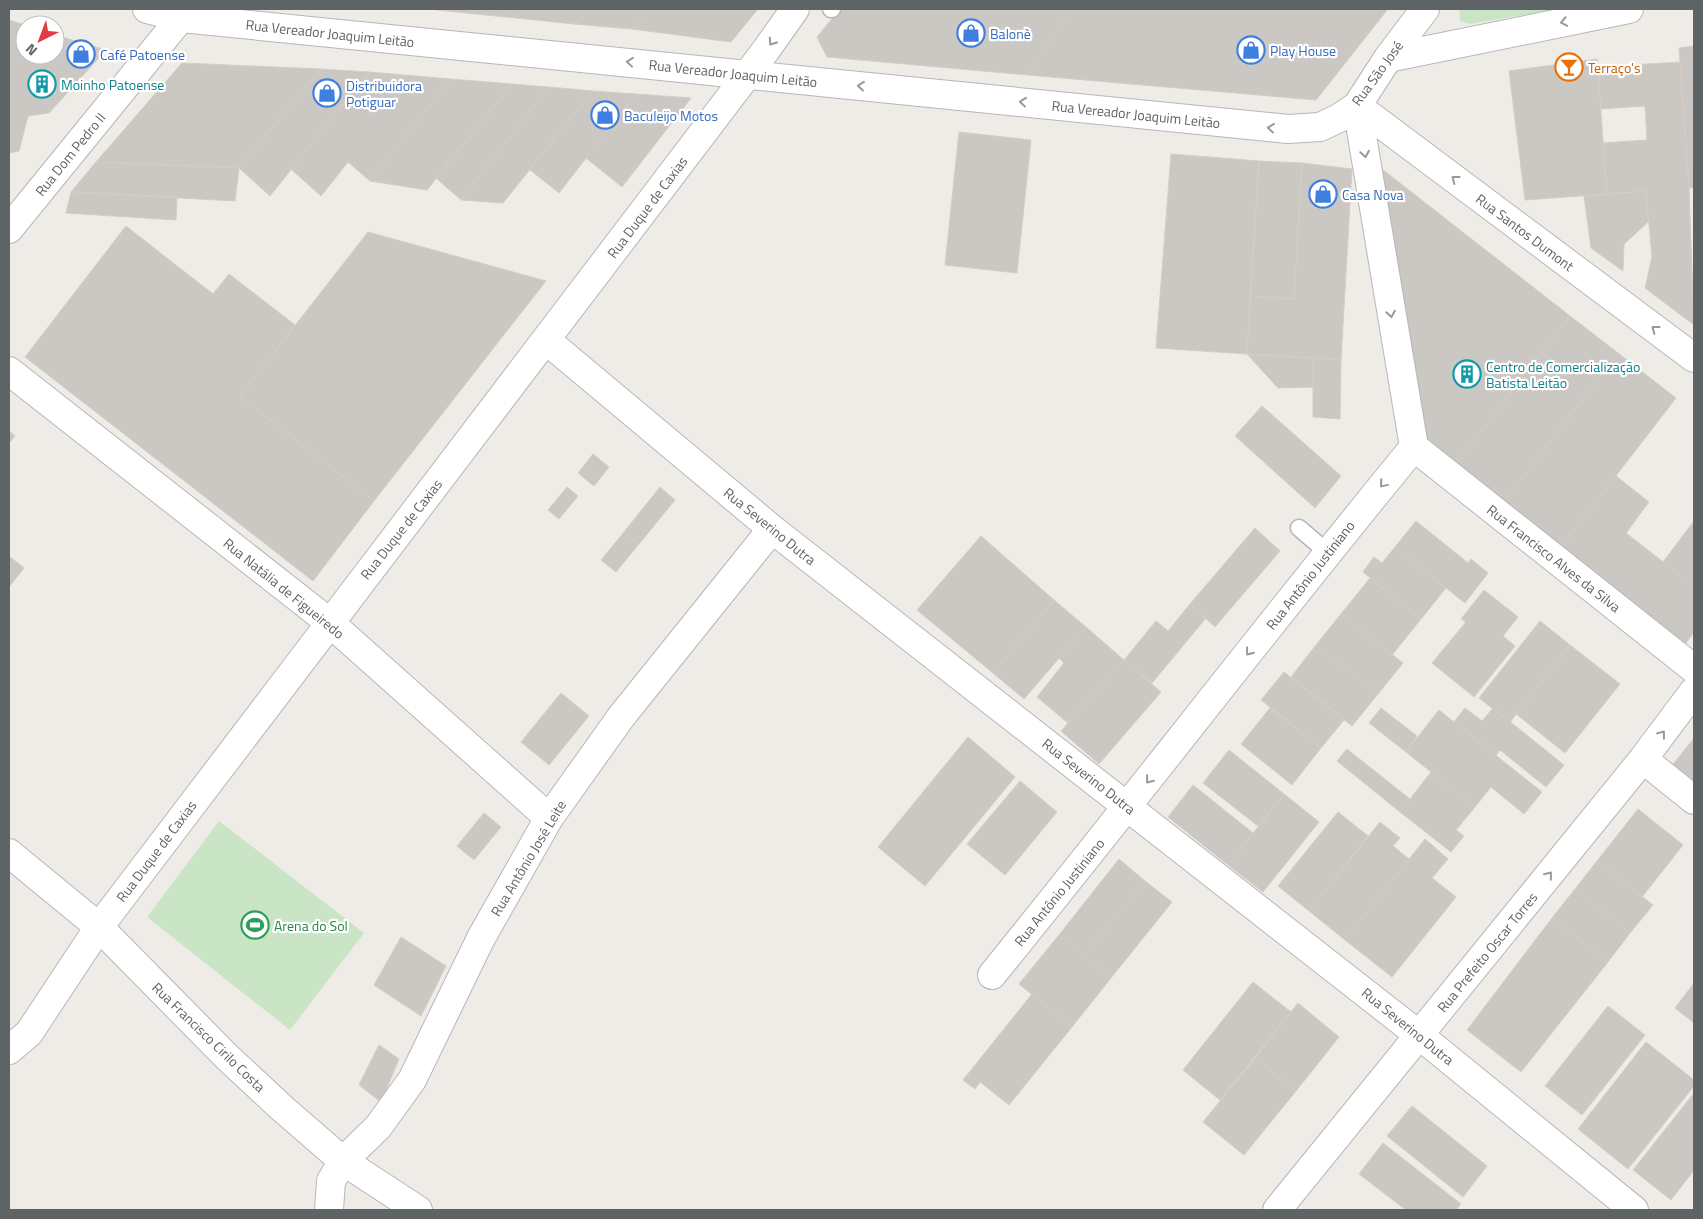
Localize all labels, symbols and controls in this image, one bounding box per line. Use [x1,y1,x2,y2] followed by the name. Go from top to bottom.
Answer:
[245,14,415,52] street label: Rua Vereador Joaquim Leitão
[15,15,65,65] north arrow
[1560,16,1569,27] one-way arrow
[956,18,986,48] shop icon: Balonè
[990,23,1031,44] place label: Balonè
[1236,35,1266,65] shop icon: Play House
[769,36,778,46] one-way arrow
[1346,36,1408,110] street label: Rua São José
[20,39,42,61] text: N
[66,39,96,69] shop icon: Café Patoense
[1270,40,1336,61] place label: Play House
[100,44,185,65] place label: Café Patoense
[1554,52,1584,82] bar icon: Terraço's
[648,54,818,92] street label: Rua Vereador Joaquim Leitão
[625,57,633,68] one-way arrow
[1588,57,1640,78] place label: Terraço's
[27,69,57,99] building icon: Moinho Patoense
[61,74,164,95] place label: Moinho Patoense
[346,75,422,112] place label: Distribuidora Potiguar
[312,78,342,108] shop icon: Distribuidora Potiguar
[857,81,865,92] one-way arrow
[1051,95,1221,133] street label: Rua Vereador Joaquim Leitão
[1018,97,1026,108] one-way arrow
[590,100,620,130] shop icon: Baculeijo Motos
[624,105,718,126] place label: Baculeijo Motos
[30,108,110,200] street label: Rua Dom Pedro II
[1267,122,1275,133] one-way arrow
[1359,149,1369,158] one-way arrow
[602,152,692,262] street label: Rua Duque de Caxias
[1451,176,1461,185] one-way arrow
[1308,179,1338,209] shop icon: Casa Nova
[1342,184,1404,205] place label: Casa Nova
[1472,188,1579,276] street label: Rua Santos Dumont
[1386,310,1396,318] one-way arrow
[1651,326,1661,335] one-way arrow
[1486,356,1640,393] place label: Centro de Comercialização Batista Leitão
[1452,359,1482,389] building icon: Centro de Comercialização Batista Leitão
[355,474,447,584] street label: Rua Duque de Caxias
[1380,479,1389,488] one-way arrow
[719,482,821,570] street label: Rua Severino Dutra
[1483,499,1625,617] street label: Rua Francisco Alves da Silva
[1261,516,1359,634] street label: Rua Antônio Justiniano
[219,533,349,643] street label: Rua Natália de Figueiredo
[1246,646,1255,656] one-way arrow
[1656,731,1664,740] one-way arrow
[1038,733,1140,819] street label: Rua Severino Dutra
[1146,775,1155,784] one-way arrow
[111,796,201,906] street label: Rua Duque de Caxias
[485,796,571,920] street label: Rua Antônio José Leite
[1009,833,1109,951] street label: Rua Antônio Justiniano
[1544,871,1553,880] one-way arrow
[1432,887,1542,1017] street label: Rua Prefeito Oscar Torres
[240,910,270,940] sports icon: Arena do Sol
[274,915,348,936] place label: Arena do Sol
[148,977,270,1097] street label: Rua Francisco Cirilo Costa
[1357,982,1459,1070] street label: Rua Severino Dutra

